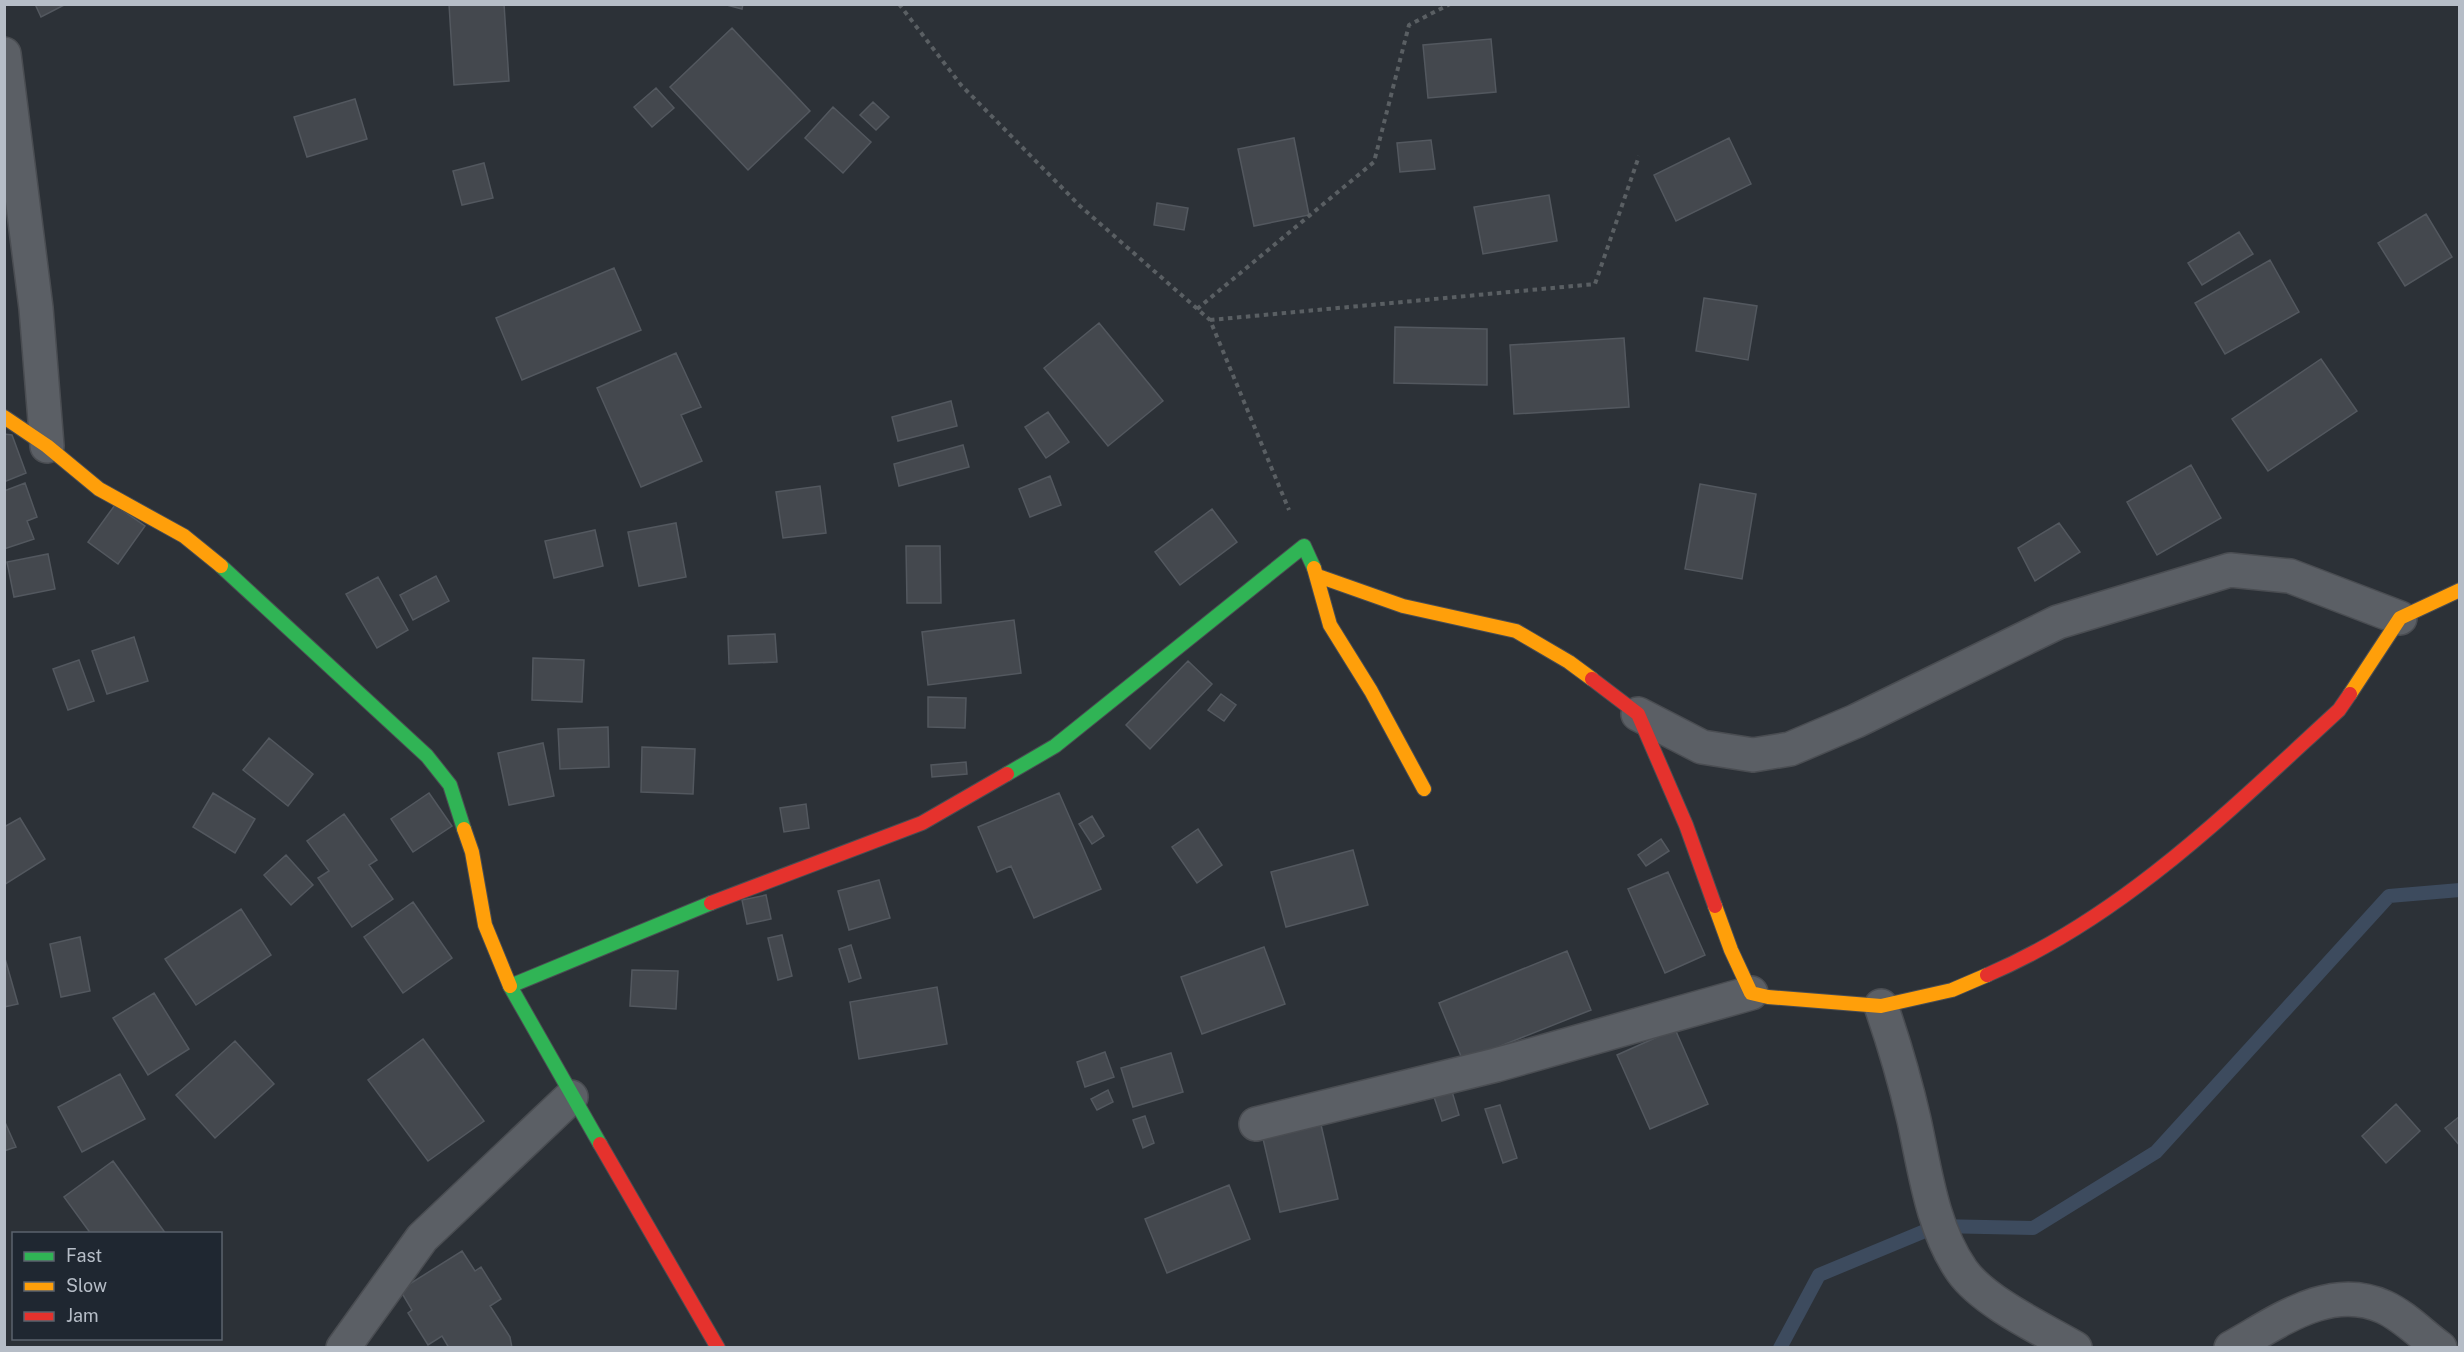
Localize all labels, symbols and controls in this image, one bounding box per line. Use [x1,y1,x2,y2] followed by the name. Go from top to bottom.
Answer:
[12,1232,222,1340] legend
[66,1245,102,1266] text: Fast
[66,1275,107,1296] text: Slow
[66,1305,99,1326] text: Jam

